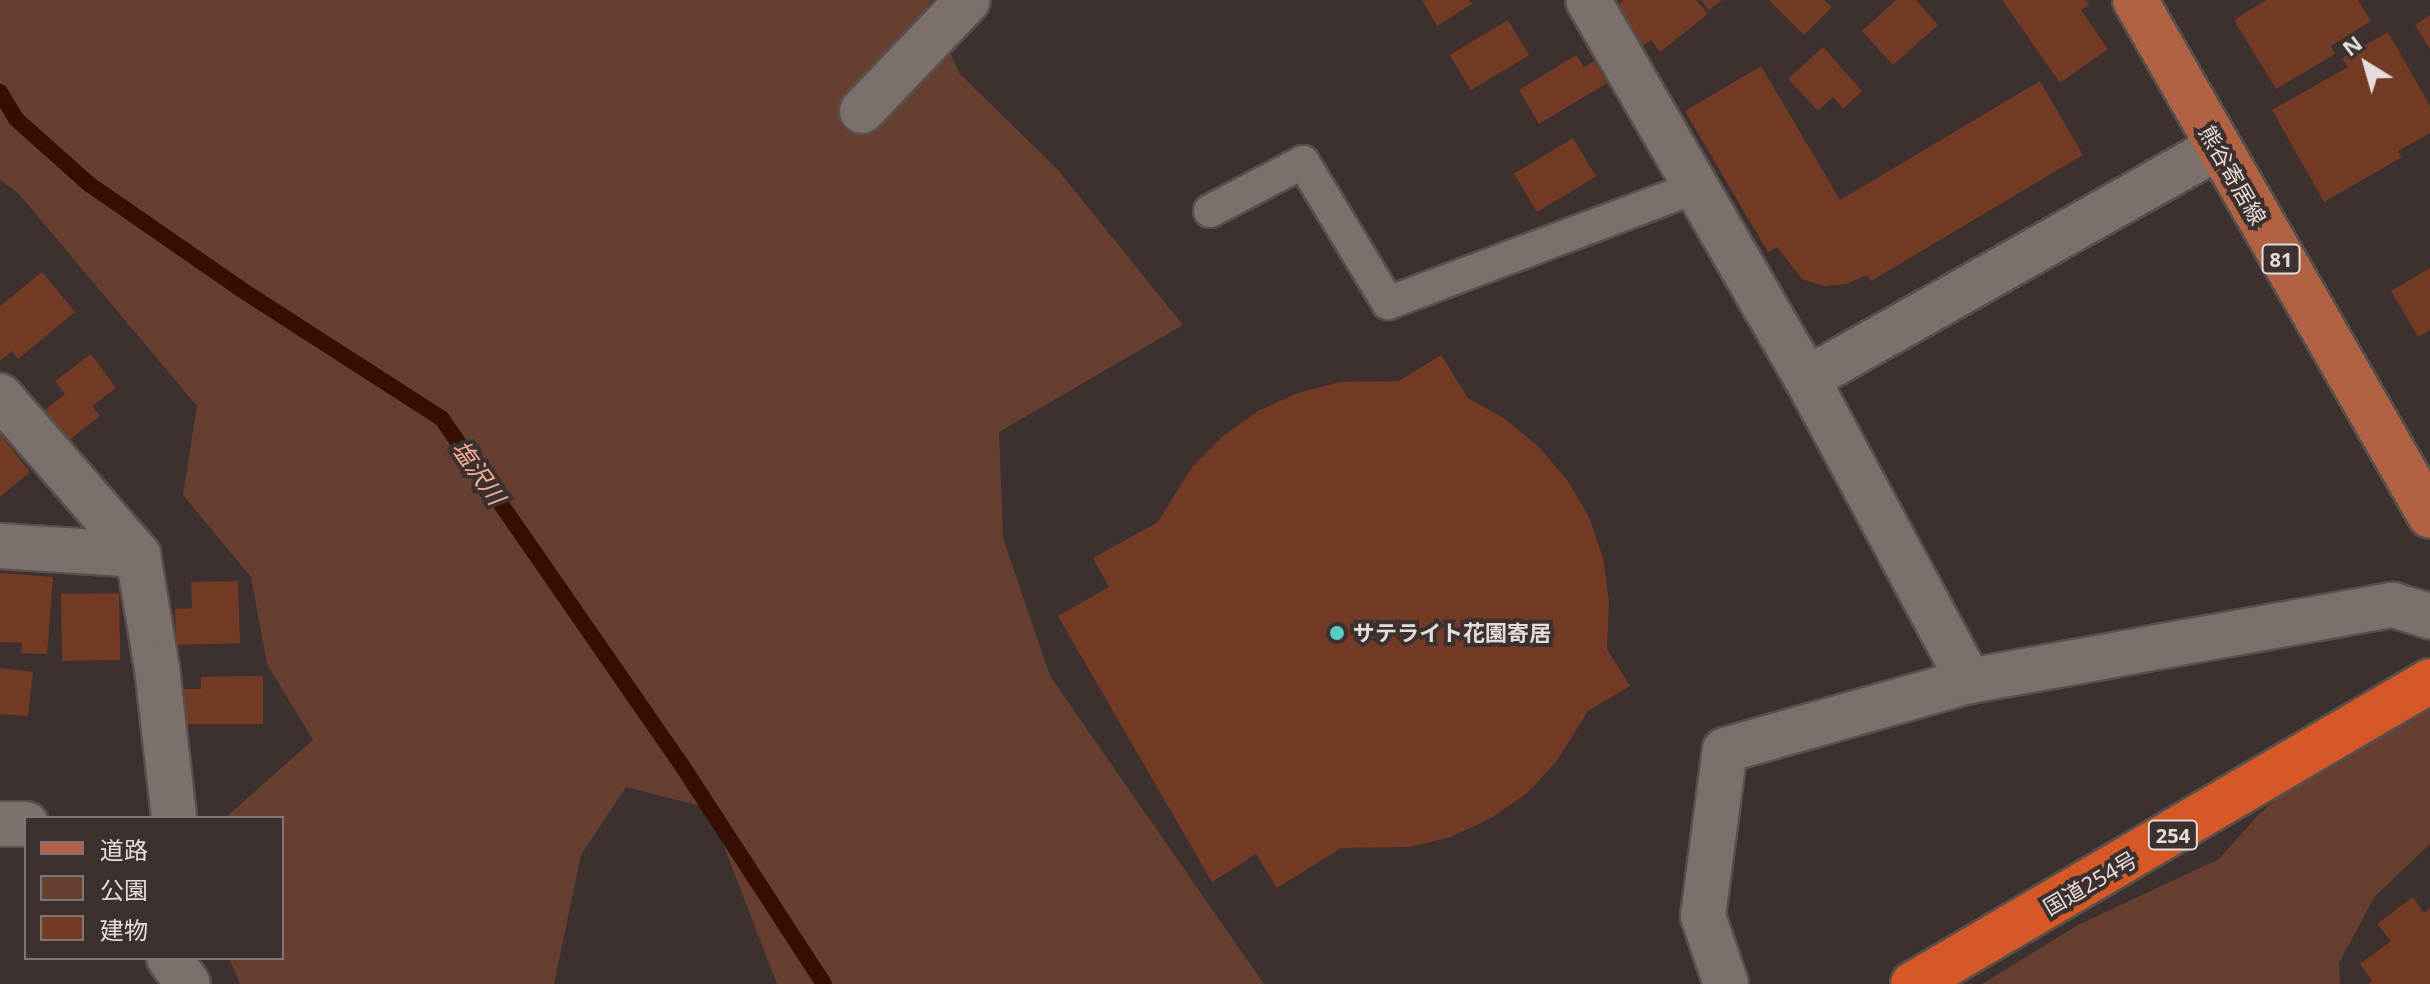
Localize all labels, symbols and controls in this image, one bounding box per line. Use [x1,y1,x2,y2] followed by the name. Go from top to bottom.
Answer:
[2326,24,2406,104] north arrow
[2335,27,2368,62] text: N
[2194,121,2272,229] street label: 熊谷寄居線
[2261,243,2301,275] road number: 81
[447,434,511,510] water label: 塩沢川
[1353,620,1551,646] place label: サテライト花園寄居
[1328,624,1346,642] marker: サテライト花園寄居
[24,816,284,960] legend
[2147,819,2199,851] road number: 254
[100,833,148,866] text: 道路
[2038,846,2142,920] street label: 国道254号
[100,873,148,906] text: 公園
[100,913,148,946] text: 建物

